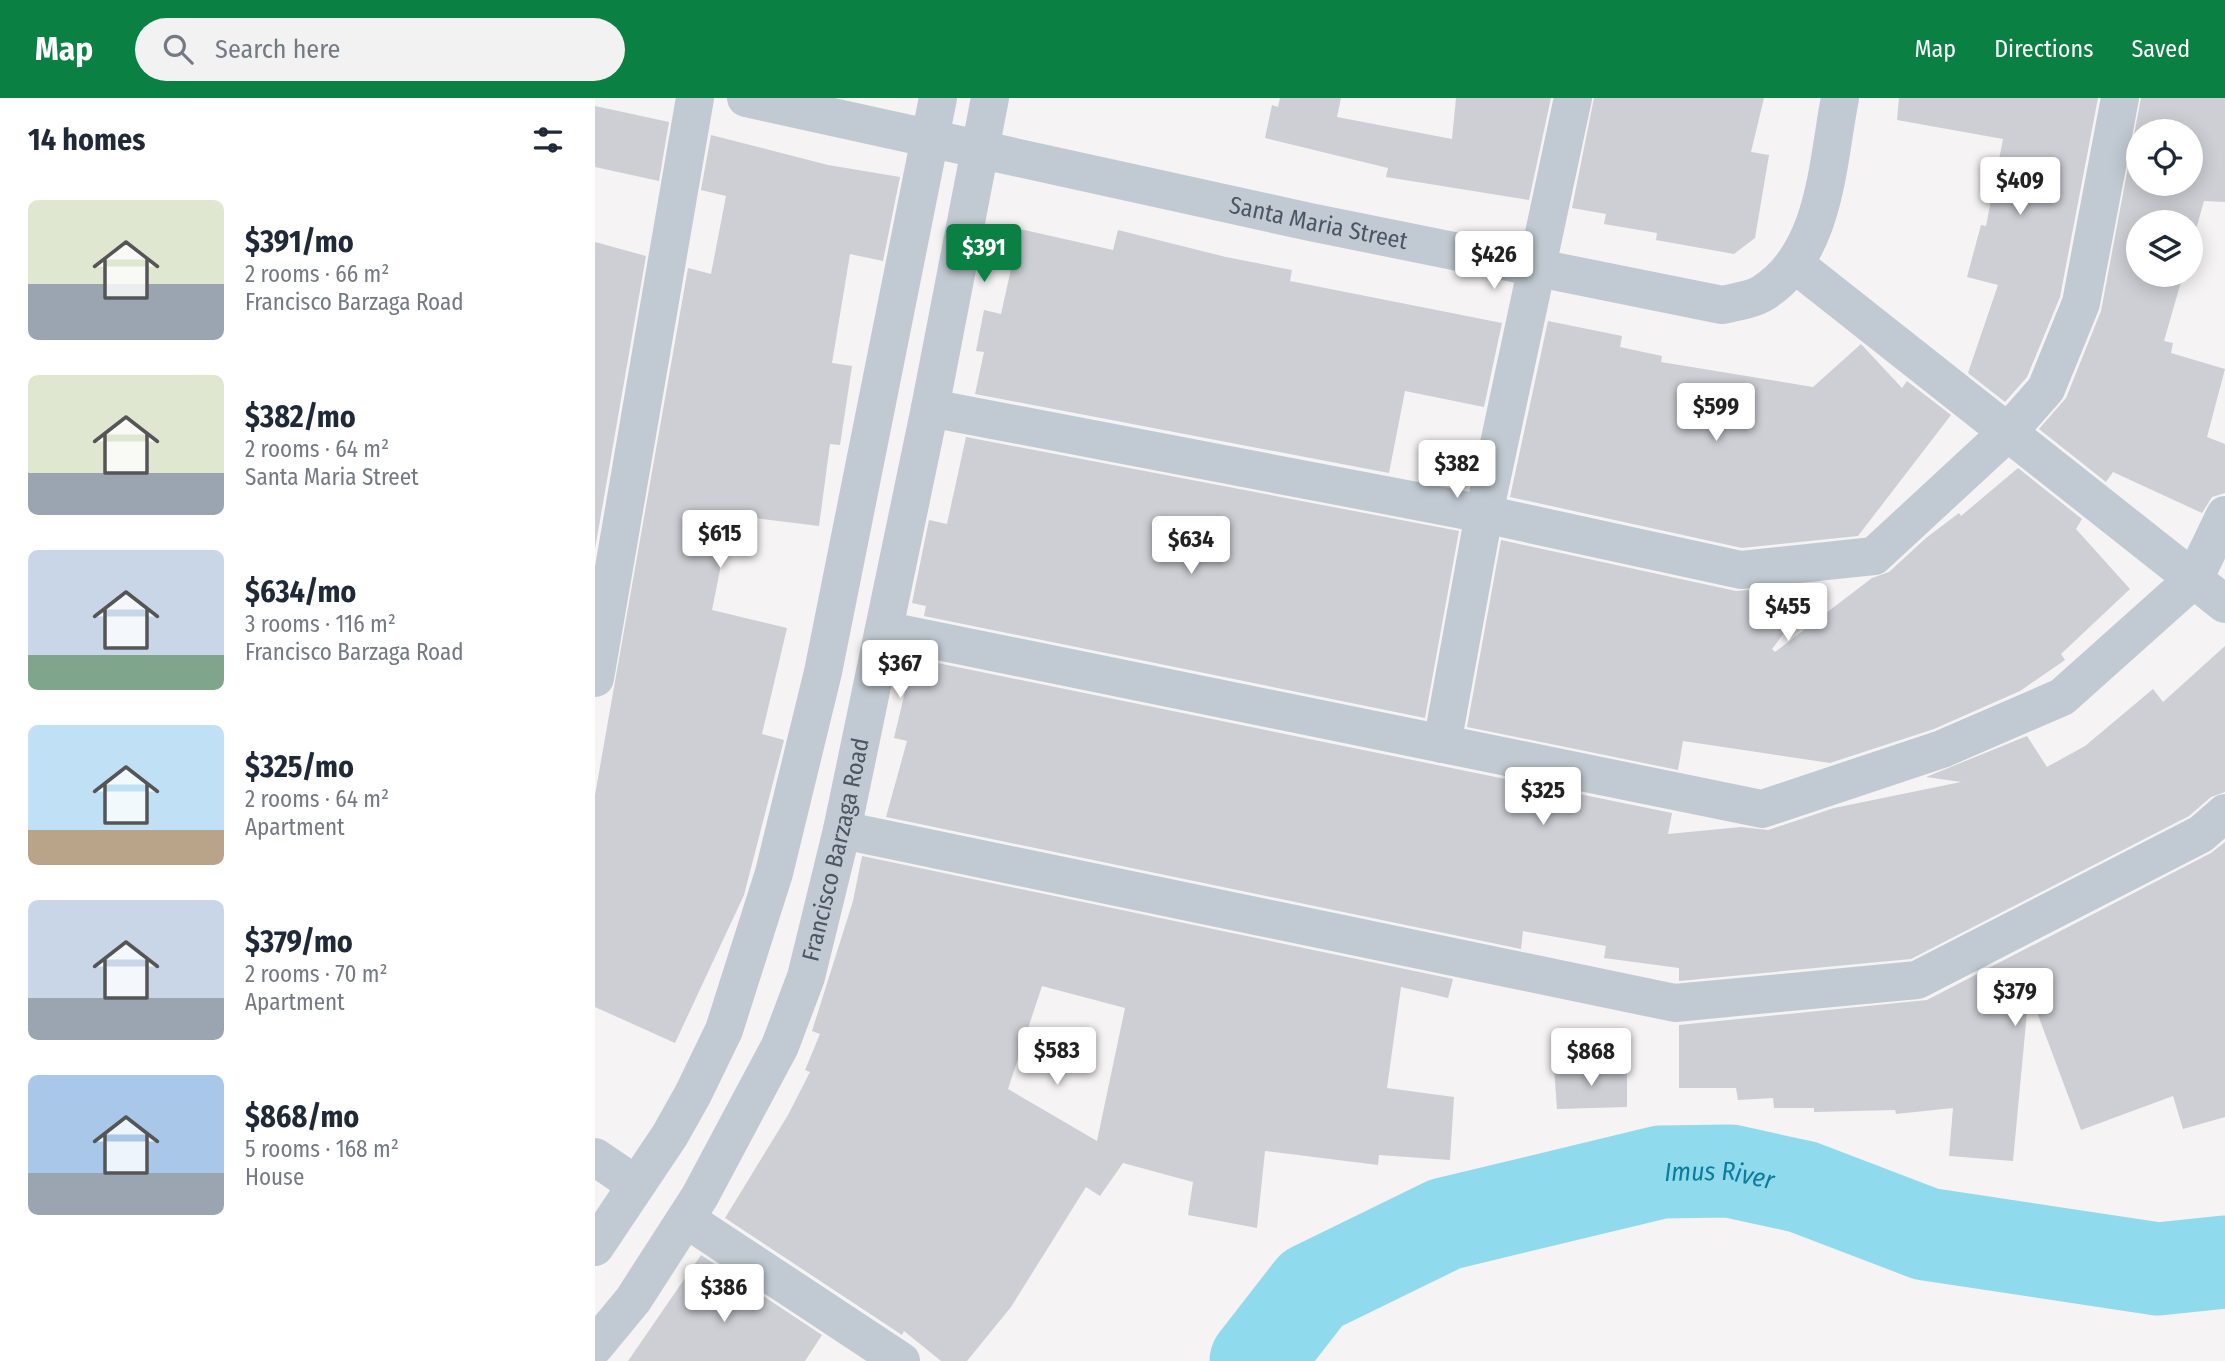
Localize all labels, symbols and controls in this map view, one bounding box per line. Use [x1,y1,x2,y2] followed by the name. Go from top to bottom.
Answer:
[135,18,625,81] search box
[35,29,93,69] text: Map
[159,30,197,68] icon: search
[215,34,340,65] text: Search here
[1915,35,1956,63] text: Map
[1994,35,2093,63] text: Directions
[2131,35,2190,63] text: Saved
[2126,119,2203,287] map controls
[2126,119,2203,196] button: locate
[529,121,567,159] icon: filters
[28,122,145,158] text: 14 homes
[1979,158,2061,217] pin: $409
[1996,166,2044,194] text: $409
[1227,191,1410,255] street label: Santa Maria Street
[2126,210,2203,287] button: layers
[245,224,354,260] text: $391/mo
[943,225,1025,284] pin: $391
[84,228,168,312] icon: home
[1453,232,1535,291] pin: $426
[962,233,1006,261] text: $391
[1471,240,1517,268] text: $426
[245,260,389,288] text: 2 rooms · 66 m²
[245,288,464,316] text: Francisco Barzaga Road
[1675,384,1757,443] pin: $599
[1693,392,1739,420] text: $599
[245,399,356,435] text: $382/mo
[84,403,168,487] icon: home
[245,435,389,463] text: 2 rooms · 64 m²
[1416,440,1498,500] pin: $382
[1434,449,1480,477] text: $382
[245,463,419,491] text: Santa Maria Street
[679,510,761,570] pin: $615
[1150,517,1232,576] pin: $634
[698,519,742,547] text: $615
[1168,525,1214,553] text: $634
[245,574,356,610] text: $634/mo
[84,578,168,662] icon: home
[1747,584,1829,643] pin: $455
[1765,592,1811,620] text: $455
[245,610,396,638] text: 3 rooms · 116 m²
[245,638,464,666] text: Francisco Barzaga Road
[859,640,941,700] pin: $367
[878,649,922,677] text: $367
[796,735,875,964] street label: Francisco Barzaga Road
[245,749,354,785] text: $325/mo
[84,753,168,837] icon: home
[1502,768,1584,827] pin: $325
[1521,776,1565,804] text: $325
[245,785,389,813] text: 2 rooms · 64 m²
[245,813,345,841] text: Apartment
[245,924,353,960] text: $379/mo
[84,928,168,1012] icon: home
[245,960,388,988] text: 2 rooms · 70 m²
[1974,968,2056,1028] pin: $379
[1993,977,2037,1005] text: $379
[245,988,345,1016] text: Apartment
[1016,1028,1098,1087] pin: $583
[1550,1028,1632,1088] pin: $868
[1034,1036,1080,1064] text: $583
[1567,1037,1615,1065] text: $868
[245,1099,359,1135] text: $868/mo
[84,1103,168,1187] icon: home
[245,1135,399,1163] text: 5 rooms · 168 m²
[1664,1156,1778,1196] water label: Imus River
[245,1163,304,1191] text: House
[683,1264,765,1324] pin: $386
[701,1273,747,1301] text: $386

